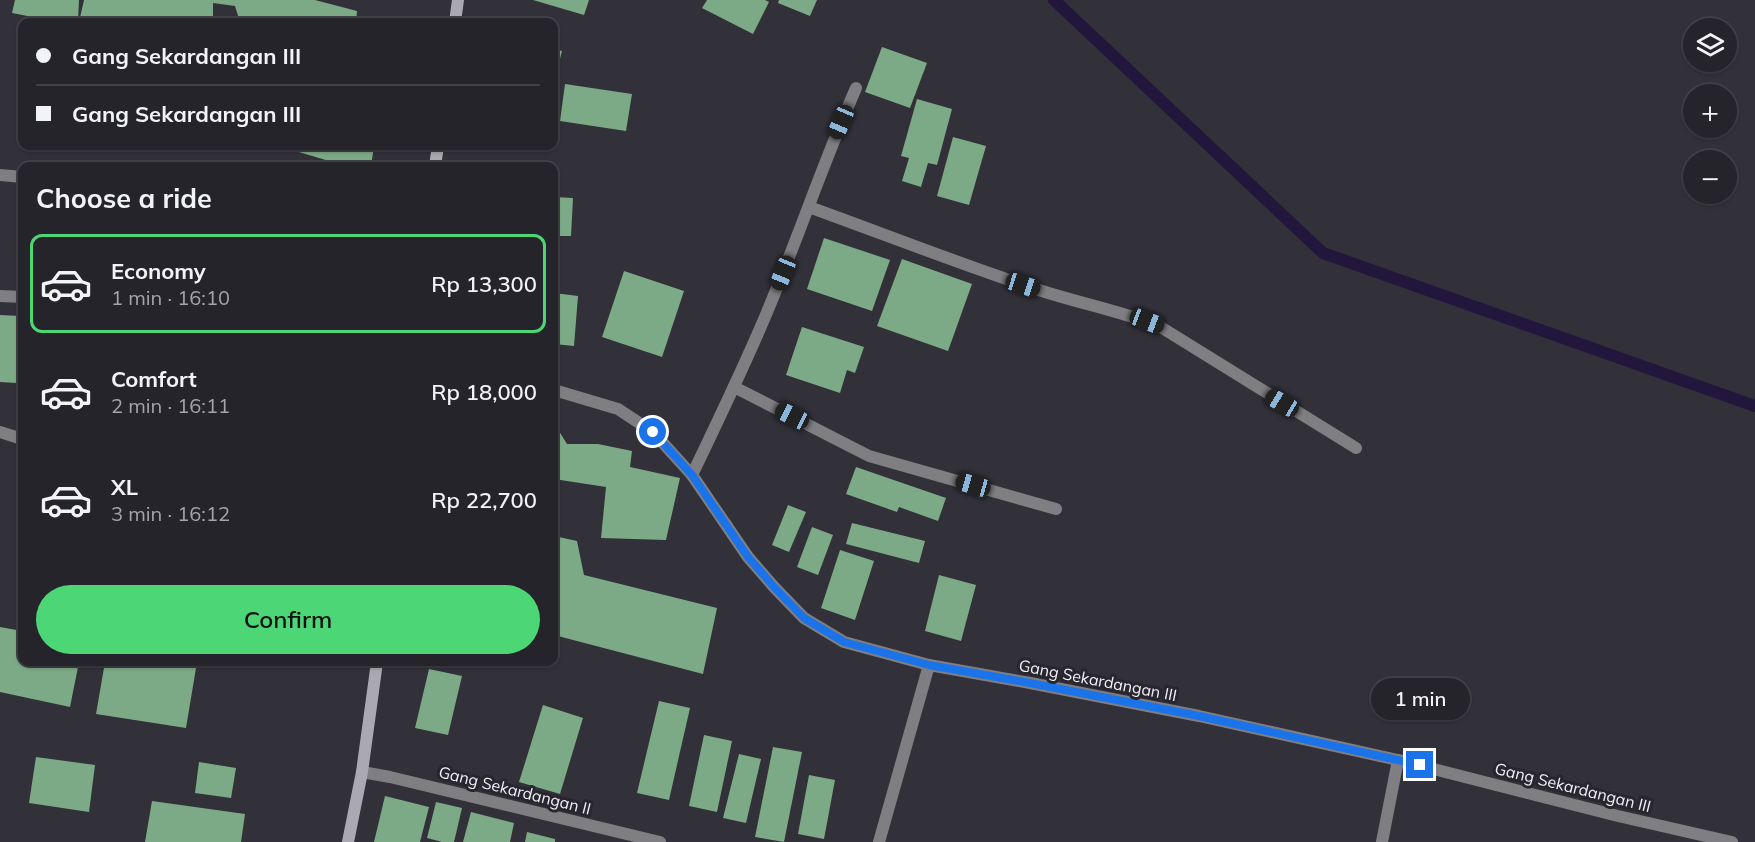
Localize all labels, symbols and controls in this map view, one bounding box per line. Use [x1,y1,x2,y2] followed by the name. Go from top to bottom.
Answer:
[1683,18,1737,204] map controls
[1683,18,1737,72] button: layers
[72,42,301,70] text: Gang Sekardangan III
[1683,84,1737,138] button: +
[72,100,301,128] text: Gang Sekardangan III
[826,102,856,142] car
[1683,150,1737,204] button: −
[36,181,212,215] text: Choose a ride
[768,253,798,293] car
[39,257,93,311] icon: car
[111,257,206,285] text: Economy
[431,270,537,298] text: Rp 13,300
[1003,271,1043,299] car
[111,285,230,310] text: 1 min · 16:10
[1127,306,1167,336] car
[39,365,93,419] icon: car
[111,365,197,393] text: Comfort
[431,378,537,406] text: Rp 18,000
[1262,386,1302,420] car
[111,393,230,418] text: 2 min · 16:11
[772,400,812,432] car
[639,418,666,445] route start
[953,471,993,499] car
[39,473,93,527] icon: car
[111,473,138,501] text: XL
[431,486,537,514] text: Rp 22,700
[111,501,230,526] text: 3 min · 16:12
[36,585,540,654] button: Confirm
[1017,655,1179,705] street label: Gang Sekardangan III
[1370,678,1470,720] callout: 1 min
[1395,686,1446,711] text: 1 min
[1406,751,1433,778] route end
[1493,758,1653,816] street label: Gang Sekardangan III
[437,761,593,819] street label: Gang Sekardangan II

